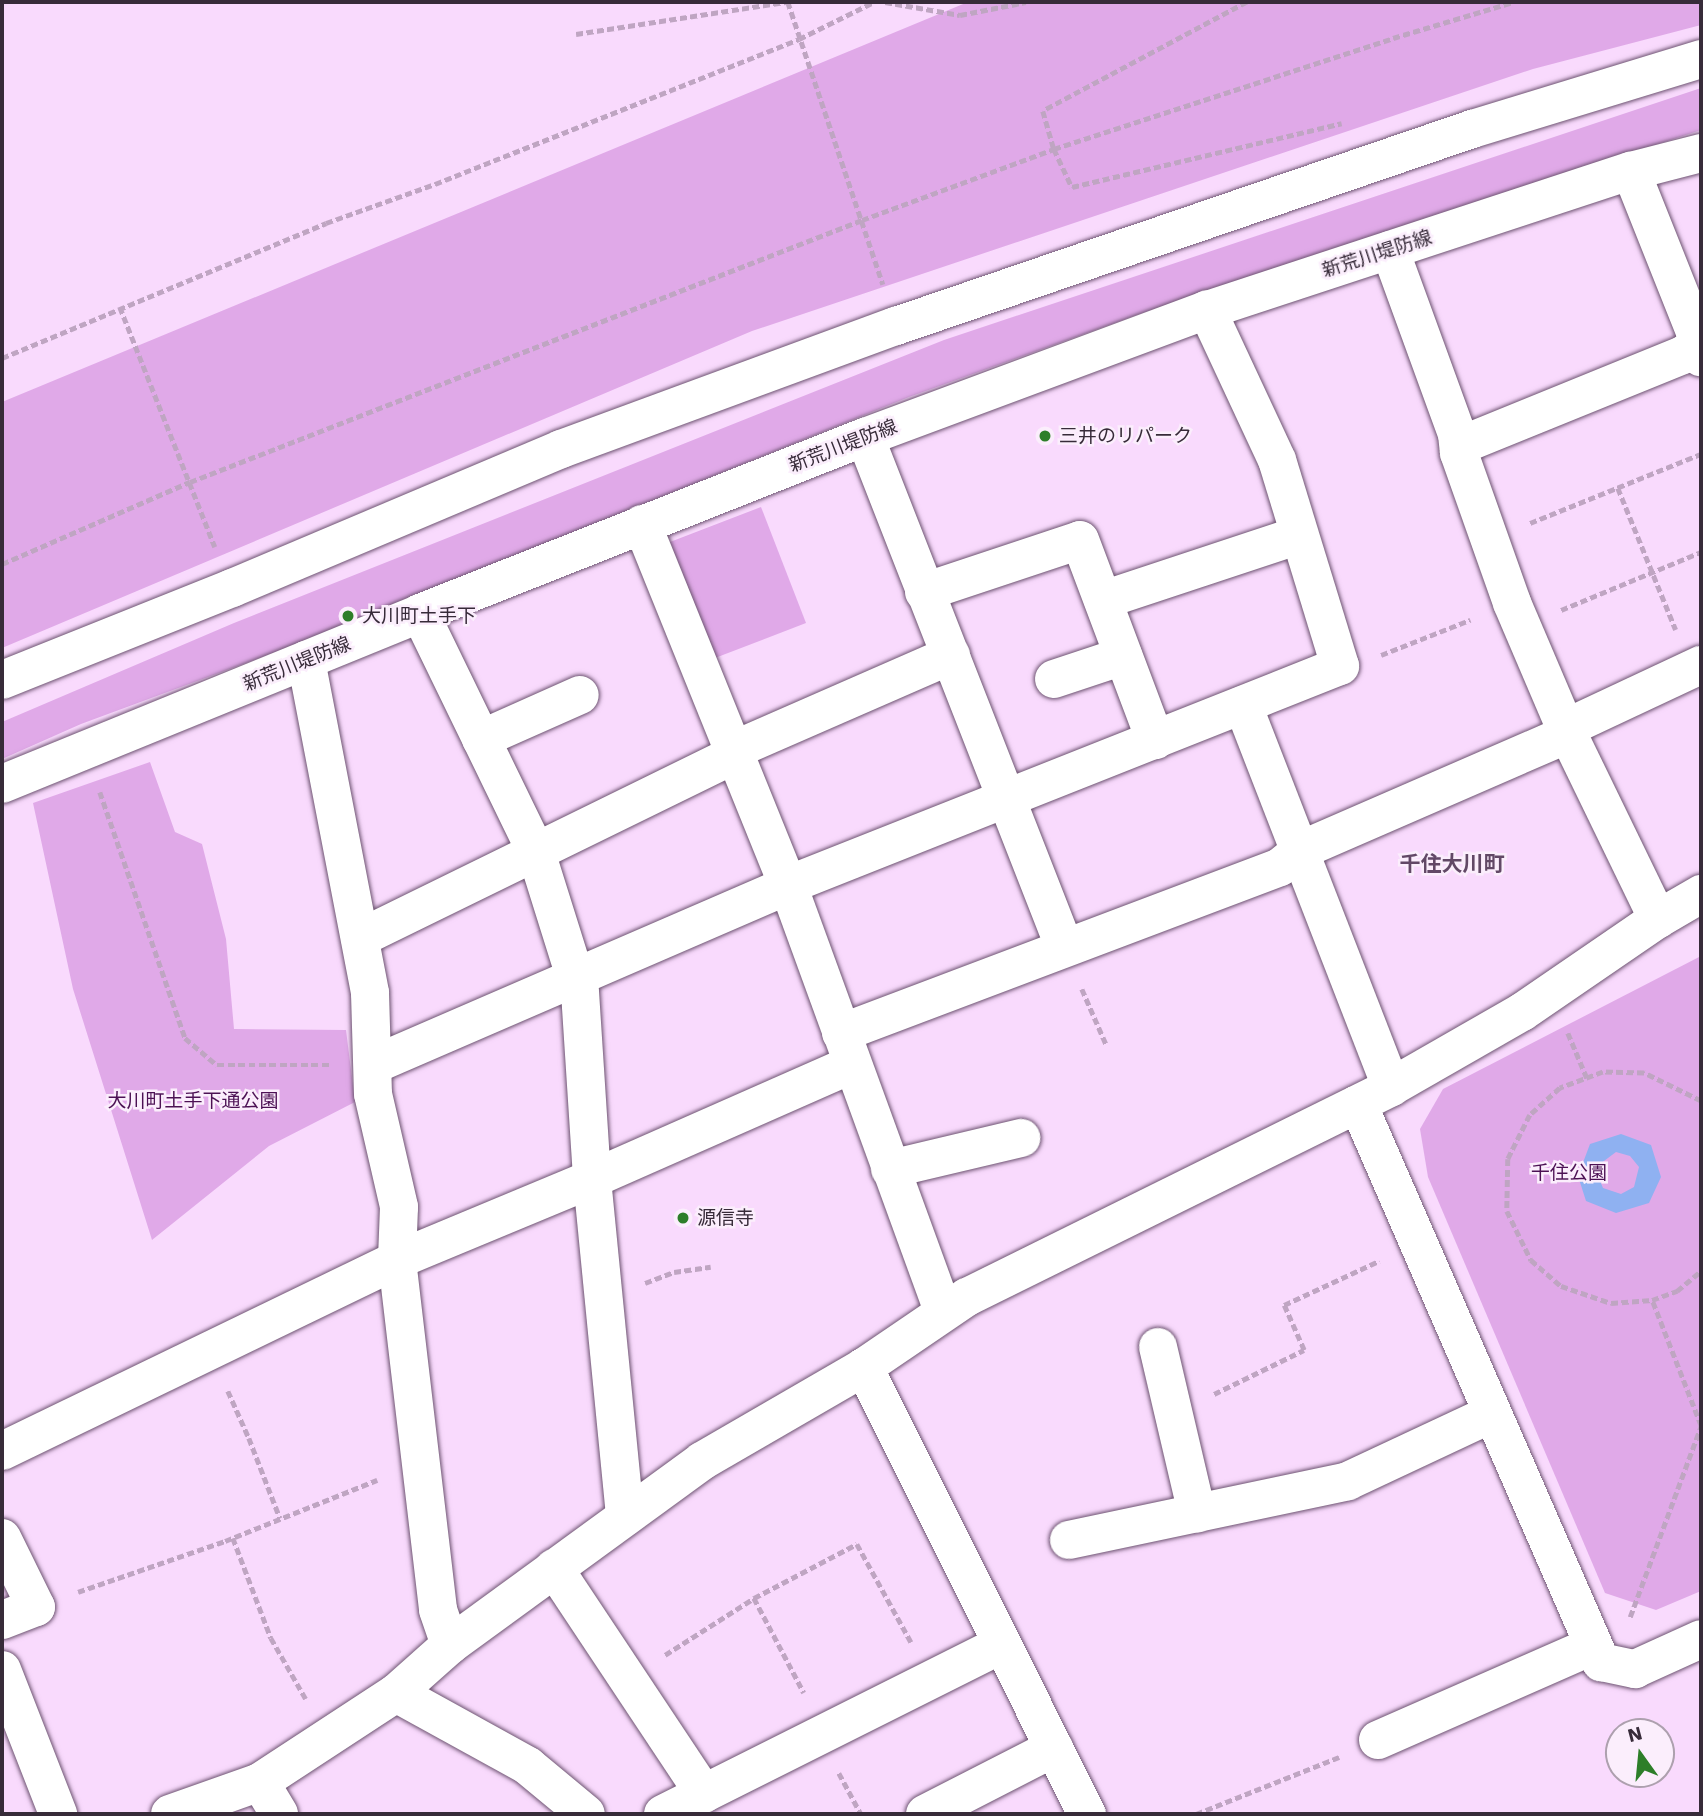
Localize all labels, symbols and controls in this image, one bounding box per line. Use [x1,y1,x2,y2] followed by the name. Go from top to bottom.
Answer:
[1319,226,1435,282] street label: 新荒川堤防線
[786,415,900,477] street label: 新荒川堤防線
[1059,425,1192,447] place label: 三井のリパーク
[1037,428,1053,444] marker: 三井のリパーク
[362,605,476,627] place label: 大川町土手下
[340,608,356,624] marker: 大川町土手下
[240,632,354,696] street label: 新荒川堤防線
[1400,851,1504,877] district label: 千住大川町
[108,1090,278,1112] park label: 大川町土手下通公園
[1531,1162,1607,1184] park label: 千住公園
[697,1207,754,1229] place label: 源信寺
[675,1210,691,1226] marker: 源信寺
[1605,1718,1675,1788] north arrow
[1625,1721,1645,1747] text: N

